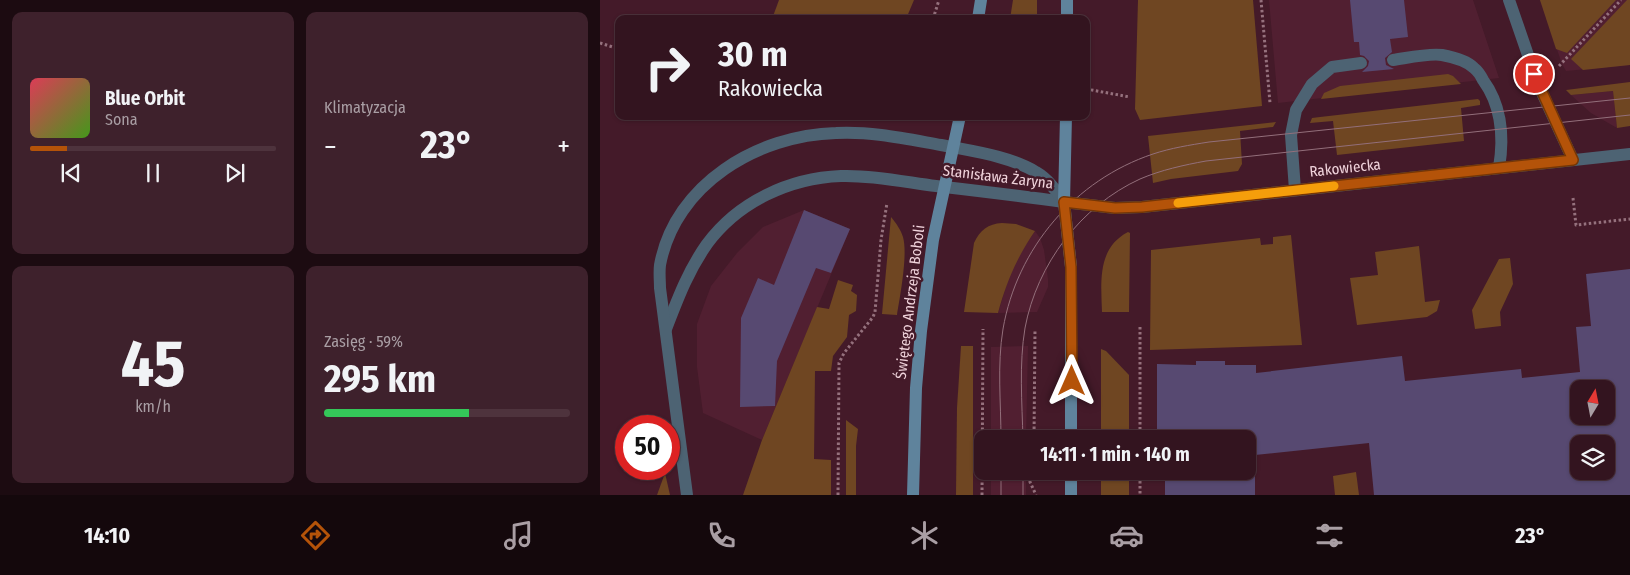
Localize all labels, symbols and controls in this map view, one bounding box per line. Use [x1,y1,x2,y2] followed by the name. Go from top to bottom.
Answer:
[718,33,788,75] text: 30 m
[635,35,700,100] icon: right
[1513,53,1555,95] pin
[1520,60,1548,88] icon: arrive
[718,75,823,102] text: Rakowiecka
[105,87,185,110] text: Blue Orbit
[324,98,406,117] text: Klimatyzacja
[105,110,138,129] text: Sona
[420,122,474,168] text: 23°
[324,130,337,163] text: −
[557,130,570,163] text: +
[1308,155,1382,181] street label: Rakowiecka
[57,159,85,187] icon: previous
[139,159,167,187] icon: pause
[221,159,249,187] icon: next
[942,161,1054,193] street label: Stanisława Żaryna
[892,224,928,380] street label: Świętego Andrzeja Boboli
[121,325,185,403] text: 45
[324,332,403,351] text: Zasięg · 59%
[1045,354,1097,406] position arrow
[324,356,436,402] text: 295 km
[1570,380,1615,425] north arrow
[1570,380,1615,480] map controls
[135,397,171,416] text: km/h
[615,415,680,480] speed limit sign: 50
[1570,435,1615,480] button: layers
[1040,443,1190,466] text: 14:11 · 1 min · 140 m
[298,518,333,553] icon: directions
[501,518,536,553] icon: music
[704,518,739,553] icon: phone
[907,518,942,553] icon: climate
[1109,518,1144,553] icon: car
[1312,518,1347,553] icon: filters
[84,522,130,549] text: 14:10
[1515,522,1546,549] text: 23°

